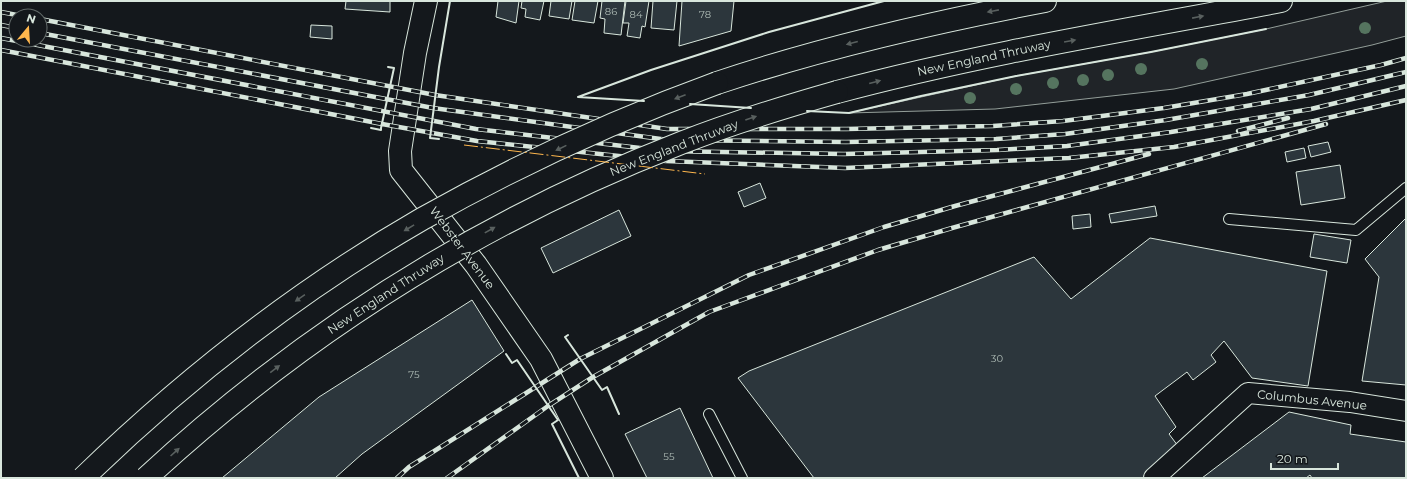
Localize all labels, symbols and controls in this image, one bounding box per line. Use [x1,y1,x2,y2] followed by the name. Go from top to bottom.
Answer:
[605,5,617,18] house number: 86
[8,8,48,48] north arrow
[630,8,643,21] house number: 84
[699,8,711,21] house number: 78
[987,8,999,14] one-way arrow
[25,10,37,27] text: N
[1192,13,1204,19] one-way arrow
[916,36,1053,79] street label: New England Thruway
[1064,37,1076,43] one-way arrow
[846,40,858,46] one-way arrow
[869,79,881,85] one-way arrow
[674,94,686,100] one-way arrow
[745,115,757,121] one-way arrow
[608,116,741,179] street label: New England Thruway
[555,145,567,151] one-way arrow
[427,204,498,292] street label: Webster Avenue
[403,224,415,231] one-way arrow
[484,227,496,234] one-way arrow
[325,250,447,337] street label: New England Thruway
[294,294,305,302] one-way arrow
[991,352,1004,365] house number: 30
[270,365,281,373] one-way arrow
[408,368,420,381] house number: 75
[1256,386,1368,413] street label: Columbus Avenue
[1271,445,1338,471] scale bar
[170,447,180,456] one-way arrow
[663,450,675,463] house number: 55
[1277,451,1308,466] text: 20 m

